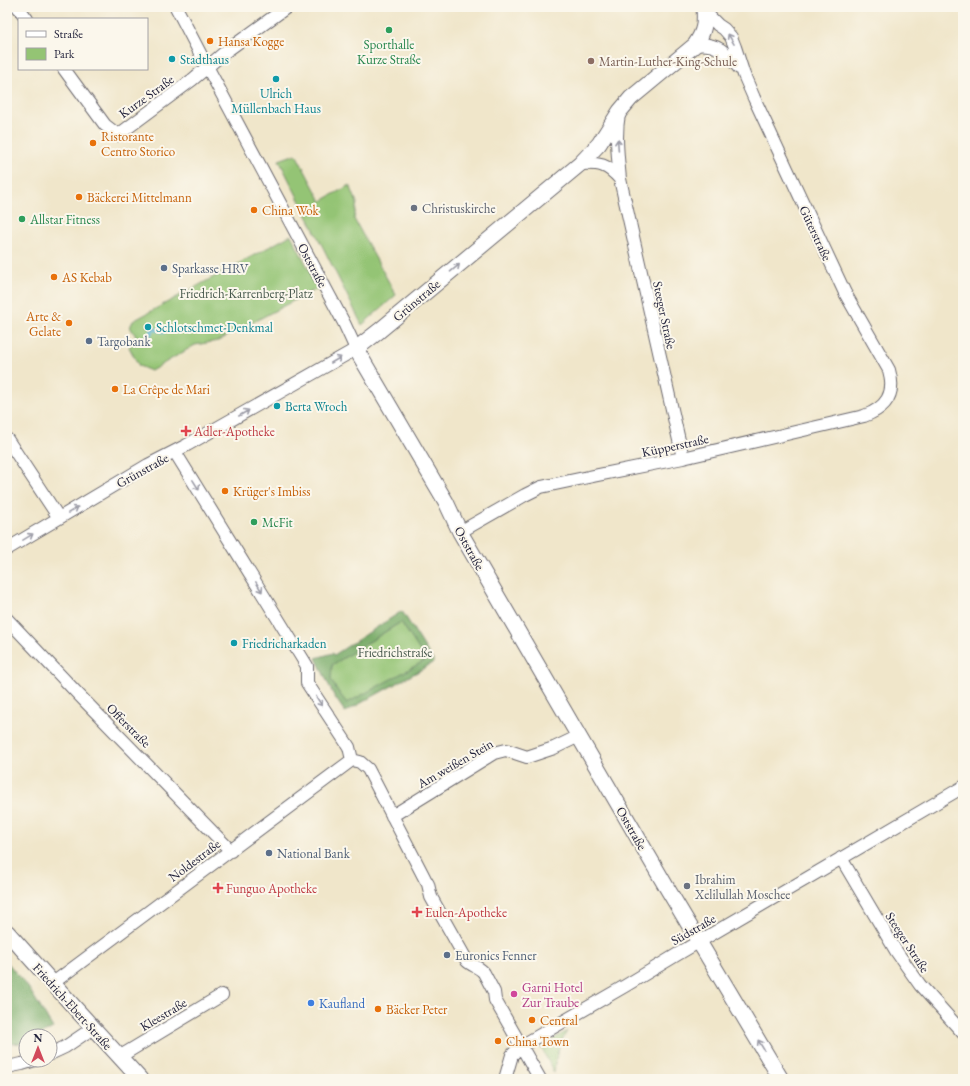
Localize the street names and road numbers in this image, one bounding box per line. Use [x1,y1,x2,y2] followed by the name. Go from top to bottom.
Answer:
[115,71,177,122] street label: Kurze Straße
[795,203,836,264] street label: Güterstraße
[294,240,331,290] street label: Oststraße
[389,276,444,325] street label: Grünstraße
[649,280,680,351] street label: Steeger Straße
[640,430,710,461] street label: Küpperstraße
[113,449,171,492] street label: Grünstraße
[451,523,489,573] street label: Oststraße
[103,700,154,751] street label: Offerstraße
[413,735,496,793] street label: Am weißen Stein
[612,803,651,853] street label: Oststraße
[165,835,224,885] street label: Noldestraße
[882,909,934,976] street label: Steeger Straße
[668,910,719,949] street label: Südstraße
[29,959,116,1053] street label: Friedrich-Ebert-Straße
[137,994,190,1035] street label: Kleestraße

